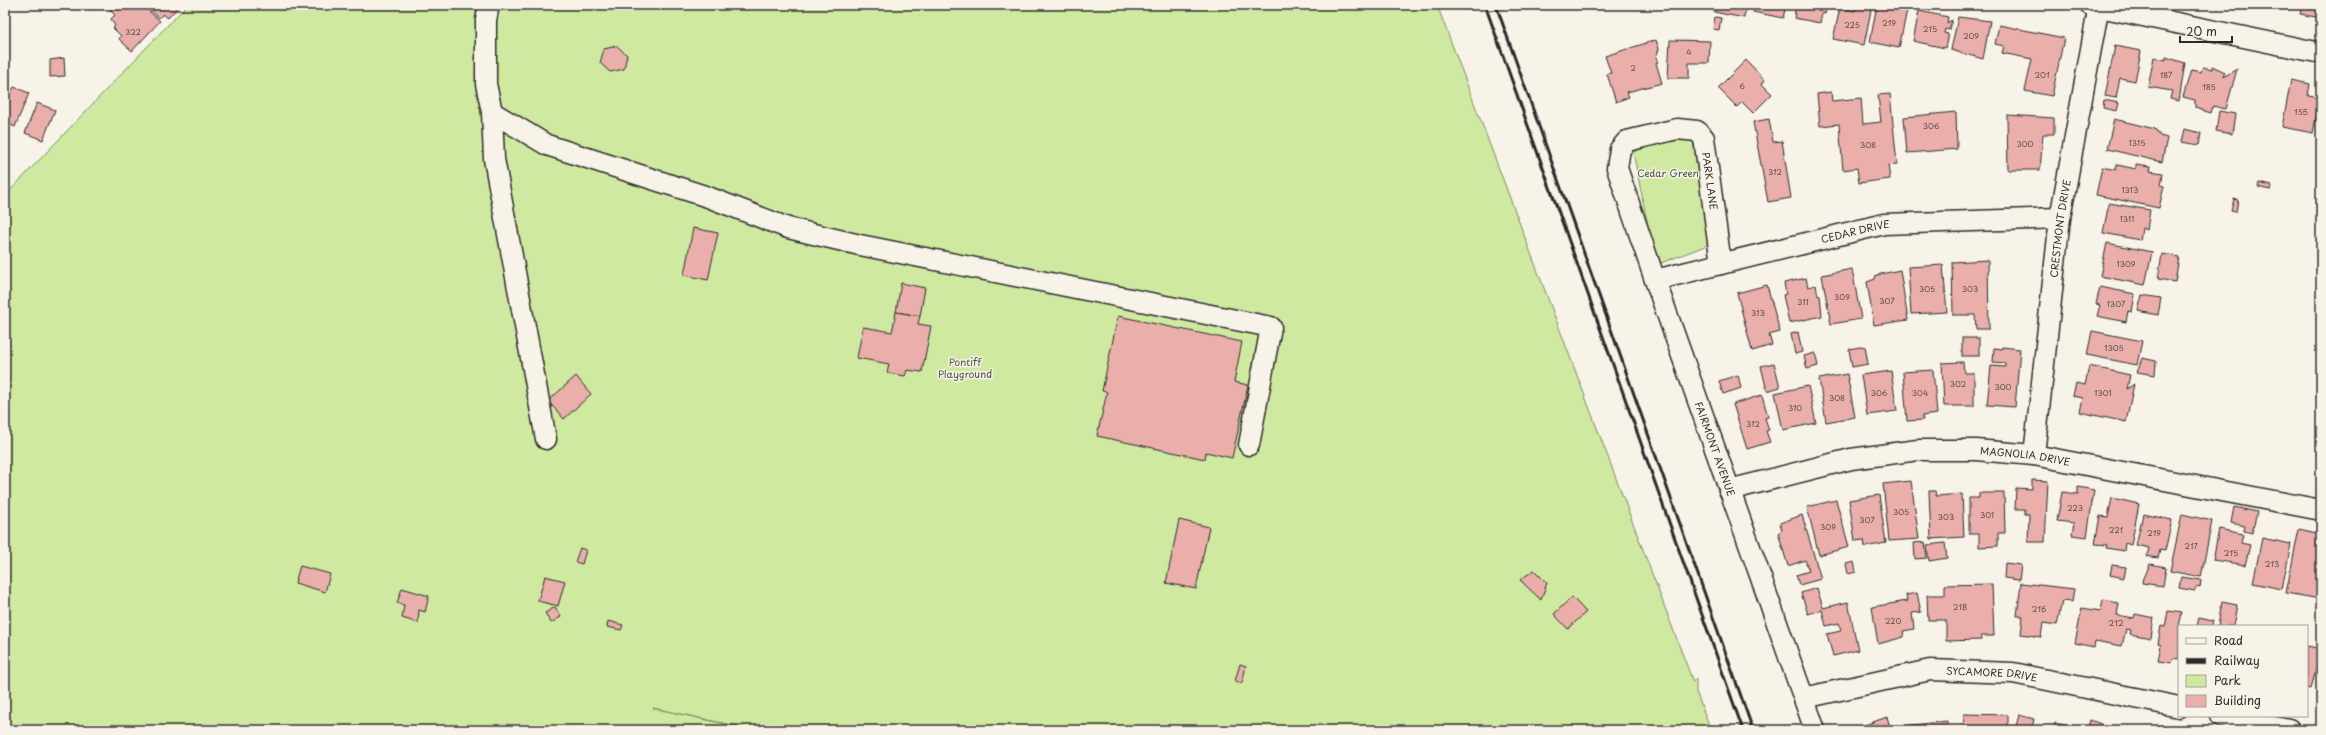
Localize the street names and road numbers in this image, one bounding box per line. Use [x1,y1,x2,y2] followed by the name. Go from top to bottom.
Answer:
[1699,151,1722,211] street label: PARK LANE
[2046,178,2074,278] street label: CRESTMONT DRIVE
[1819,216,1890,246] street label: CEDAR DRIVE
[1692,399,1739,498] street label: FAIRMONT AVENUE
[1980,442,2071,469] street label: MAGNOLIA DRIVE
[1946,663,2039,685] street label: SYCAMORE DRIVE

